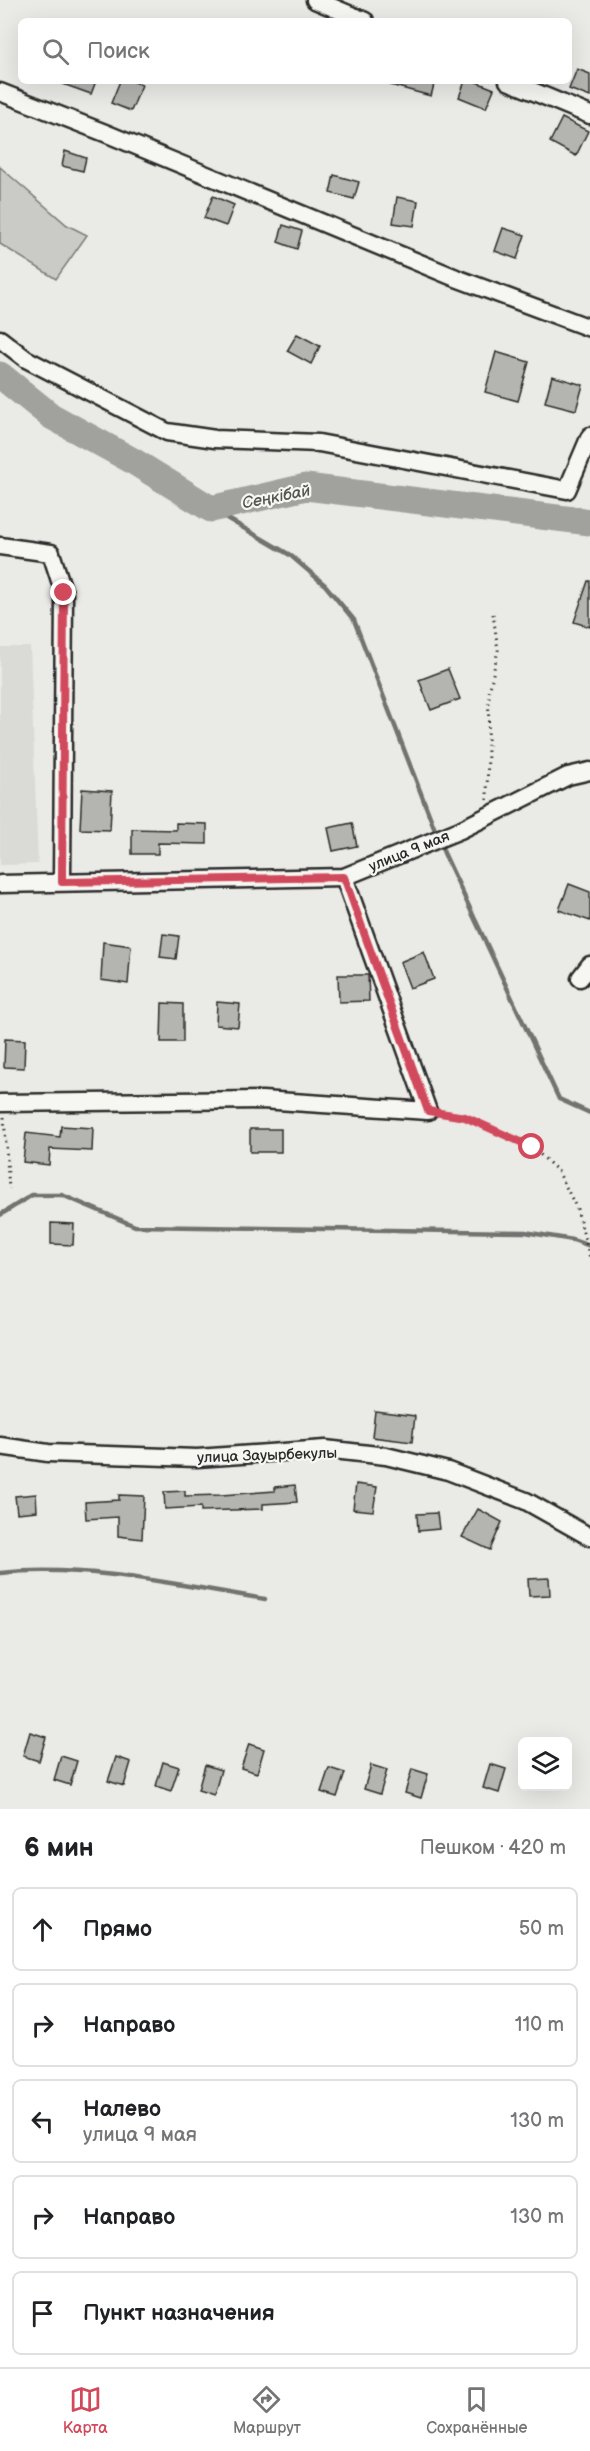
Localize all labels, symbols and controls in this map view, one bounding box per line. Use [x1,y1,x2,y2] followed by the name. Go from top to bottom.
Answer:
[18,18,572,84] search box
[39,35,72,68] icon: search
[87,38,150,65] text: Поиск
[241,482,312,513] water label: Сеңкібай
[50,579,76,605] route end
[366,827,452,876] street label: улица 9 мая
[518,1133,544,1159] route start
[197,1444,337,1467] street label: улица Зауырбекулы
[518,1737,572,1791] map controls
[518,1737,572,1791] button: layers
[24,1833,94,1864] text: 6 мин
[420,1836,566,1860] text: Пешком · 420 m
[26,1913,59,1946] icon: ahead
[83,1916,152,1943] text: Прямо
[519,1917,564,1941] text: 50 m
[26,2009,59,2042] icon: right
[83,2012,175,2039] text: Направо
[515,2013,564,2037] text: 110 m
[83,2096,161,2123] text: Налево
[26,2105,59,2138] icon: left
[510,2109,564,2133] text: 130 m
[83,2123,197,2147] text: улица 9 мая
[26,2201,59,2234] icon: right
[83,2204,175,2231] text: Направо
[510,2205,564,2229] text: 130 m
[26,2297,59,2330] icon: arrive
[83,2300,275,2327] text: Пункт назначения
[63,2383,108,2438] tab: Карта
[233,2383,301,2438] tab: Маршрут
[426,2383,527,2438] tab: Сохранённые

